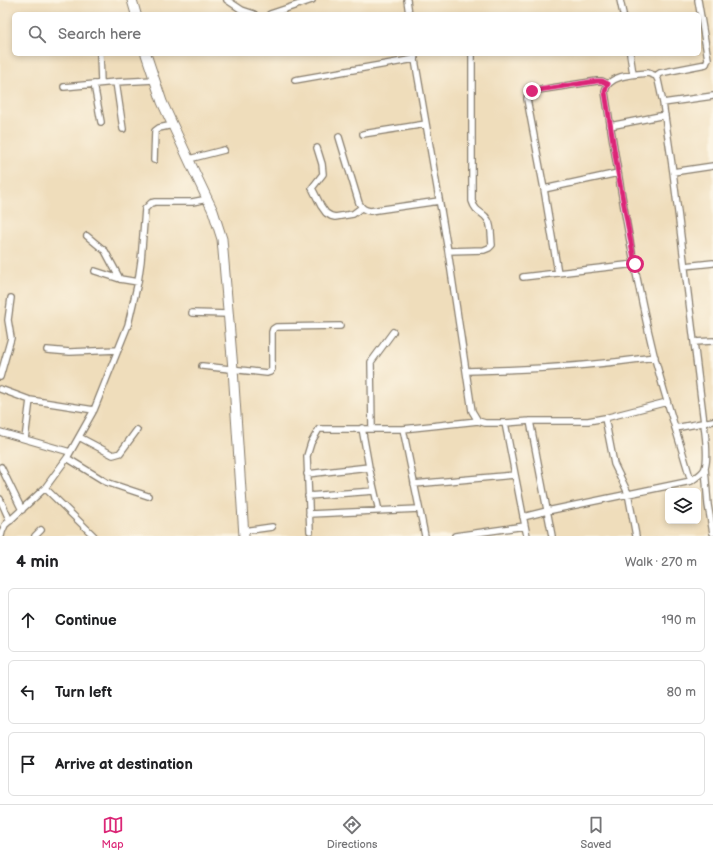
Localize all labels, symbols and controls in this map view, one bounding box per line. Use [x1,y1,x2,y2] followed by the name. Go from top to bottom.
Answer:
[12,12,701,56] search box
[26,23,48,45] icon: search
[58,25,141,44] text: Search here
[523,82,541,100] route end
[626,255,644,273] route start
[665,488,701,524] map controls
[665,488,701,524] button: layers
[16,552,59,572] text: 4 min
[625,554,697,570] text: Walk · 270 m
[17,609,39,631] icon: ahead
[55,611,117,630] text: Continue
[662,612,696,628] text: 190 m
[17,681,39,703] icon: left
[55,683,112,702] text: Turn left
[667,684,696,700] text: 80 m
[17,753,39,775] icon: arrive
[55,755,193,774] text: Arrive at destination
[102,814,124,851] tab: Map
[327,814,377,851] tab: Directions
[581,814,611,851] tab: Saved

